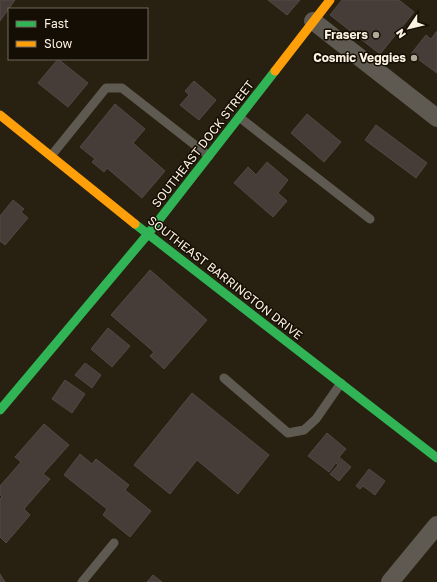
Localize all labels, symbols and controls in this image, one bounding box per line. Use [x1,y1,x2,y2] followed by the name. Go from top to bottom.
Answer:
[8,8,148,60] legend
[389,8,429,48] north arrow
[44,16,69,31] text: Fast
[324,27,368,42] place label: Frasers
[393,27,408,41] text: N
[371,30,381,40] marker: Frasers
[44,36,72,51] text: Slow
[313,50,406,65] place label: Cosmic Veggies
[409,53,419,63] marker: Cosmic Veggies
[148,77,257,210] street label: SOUTHEAST DOCK STREET
[145,213,306,343] street label: SOUTHEAST BARRINGTON DRIVE

